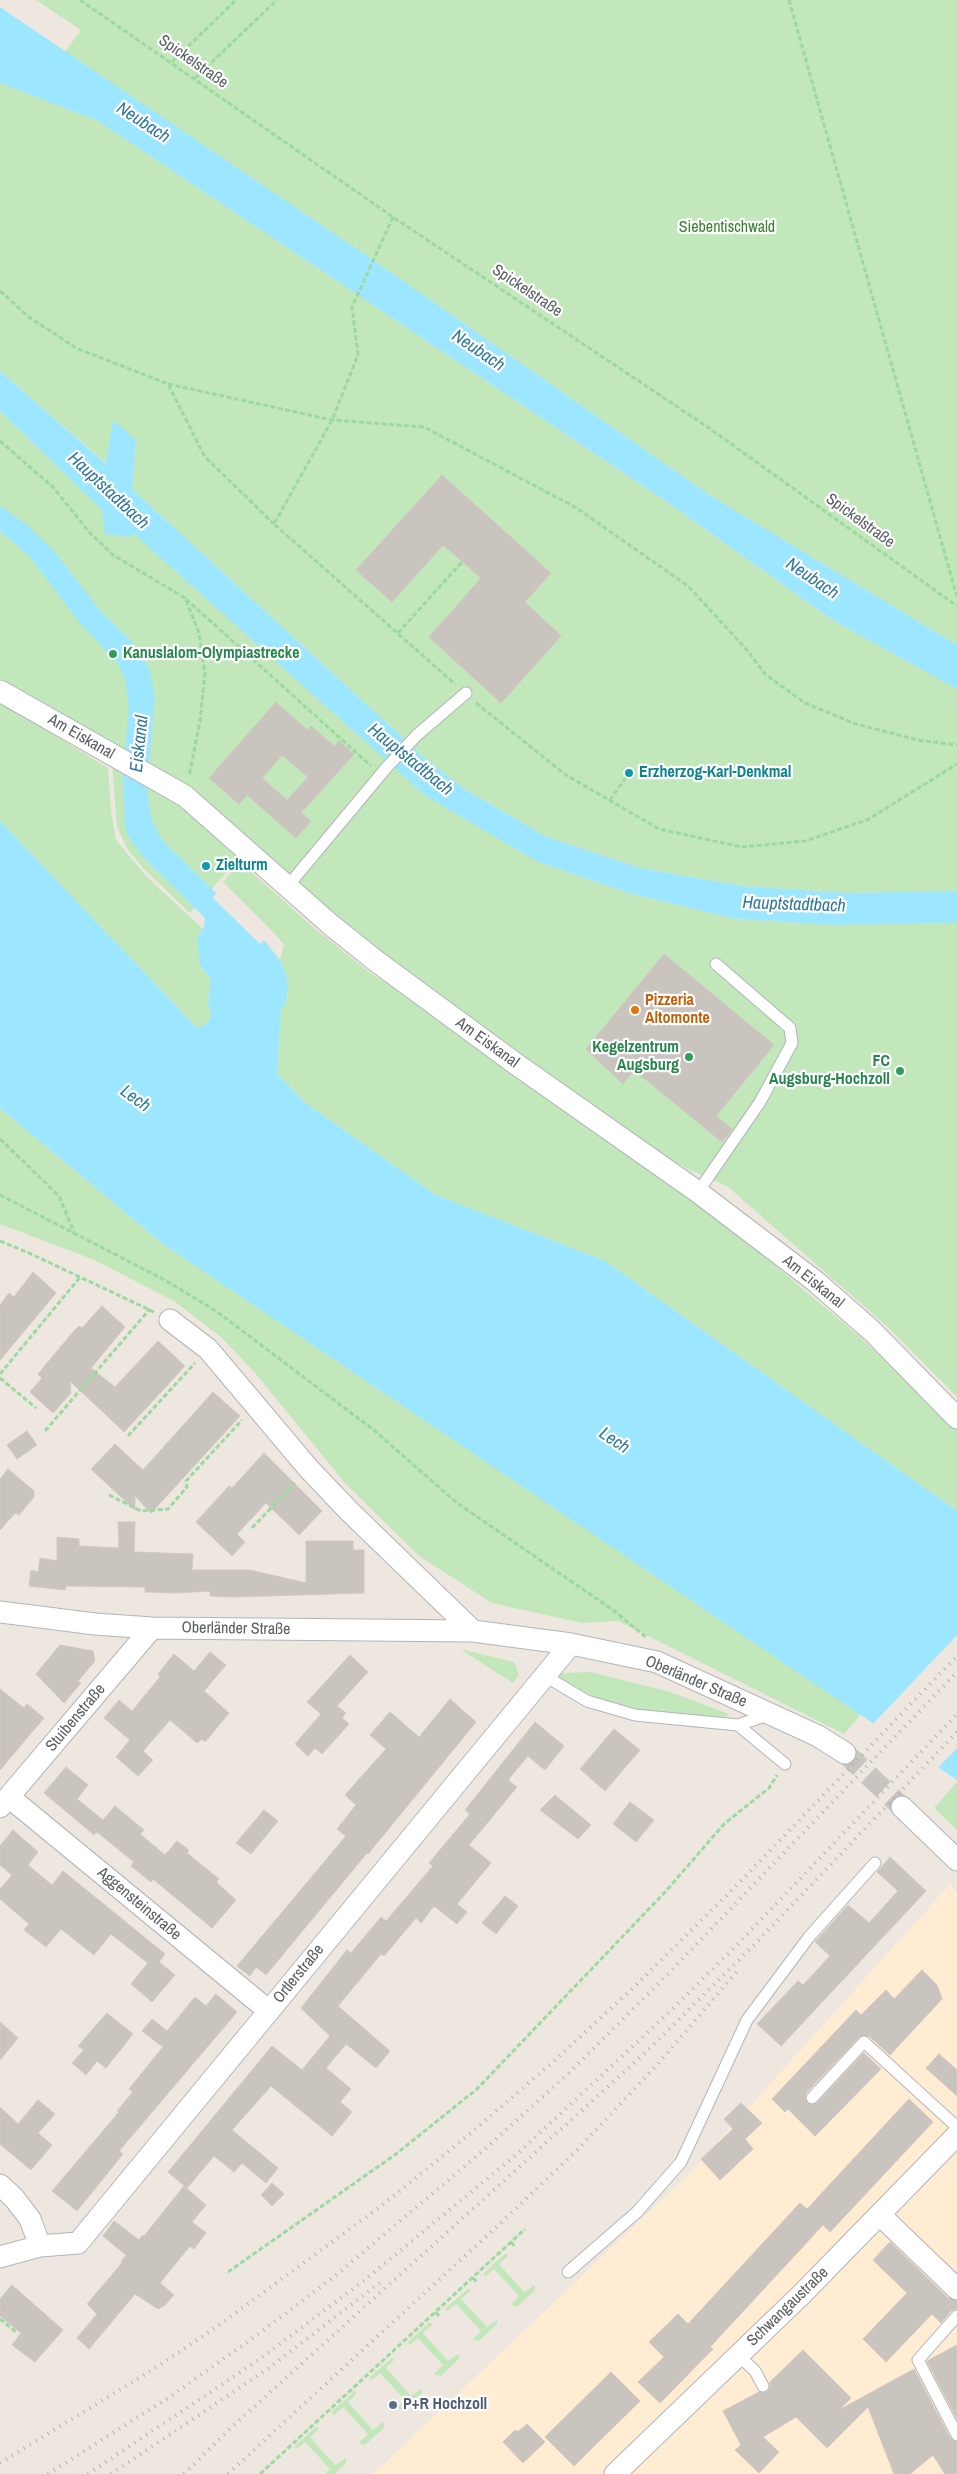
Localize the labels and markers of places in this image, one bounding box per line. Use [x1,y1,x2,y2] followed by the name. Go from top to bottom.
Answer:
[123,644,299,664] place label: Kanuslalom-Olympiastrecke
[107,648,119,660] marker: Kanuslalom-Olympiastrecke
[639,763,791,783] place label: Erzherzog-Karl-Denkmal
[623,767,635,779] marker: Erzherzog-Karl-Denkmal
[216,856,268,876] place label: Zielturm
[200,860,212,872] marker: Zielturm
[645,991,710,1029] place label: Pizzeria Altomonte
[629,1004,641,1016] marker: Pizzeria Altomonte
[592,1038,679,1076] place label: Kegelzentrum Augsburg
[683,1051,695,1063] marker: Kegelzentrum Augsburg
[769,1052,890,1090] place label: FC Augsburg-Hochzoll
[894,1065,906,1077] marker: FC Augsburg-Hochzoll
[403,2395,487,2415] place label: P+R Hochzoll
[387,2399,399,2411] marker: P+R Hochzoll

